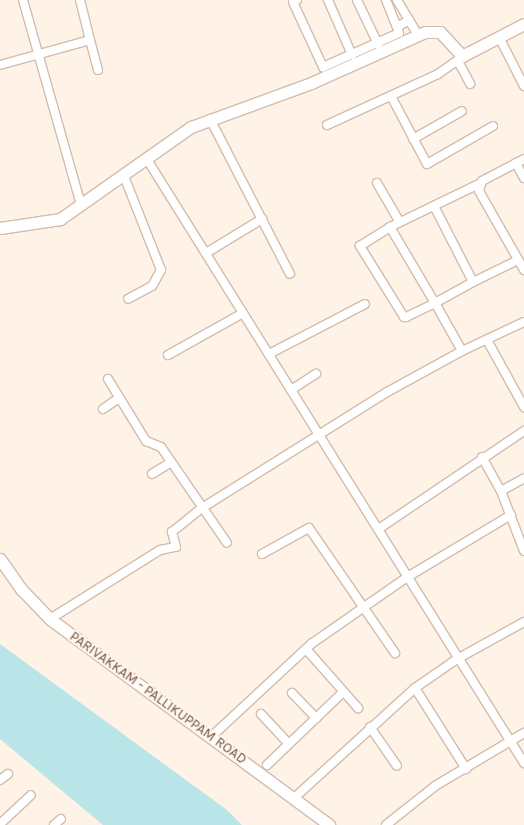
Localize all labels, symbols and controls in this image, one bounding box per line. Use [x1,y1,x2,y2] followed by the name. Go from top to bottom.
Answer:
[66,628,250,768] street label: PARIVAKKAM - PALLIKUPPAM ROAD

